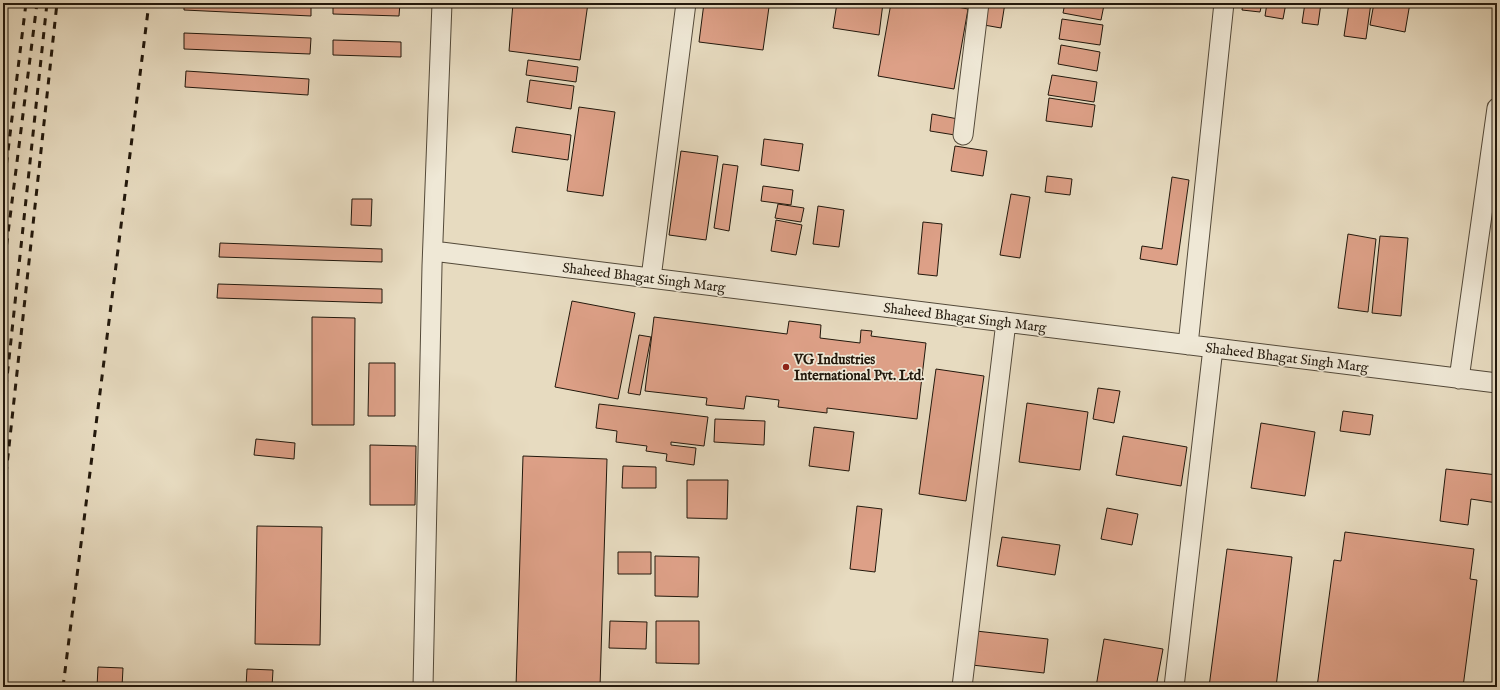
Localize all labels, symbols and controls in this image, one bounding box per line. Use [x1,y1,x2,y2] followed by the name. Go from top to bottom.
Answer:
[561,259,727,297] street label: Shaheed Bhagat Singh Marg
[882,299,1048,337] street label: Shaheed Bhagat Singh Marg
[1204,339,1370,377] street label: Shaheed Bhagat Singh Marg
[793,351,924,385] place label: VG Industries International Pvt. Ltd.
[781,362,791,372] marker: VG Industries International Pvt. Ltd.

